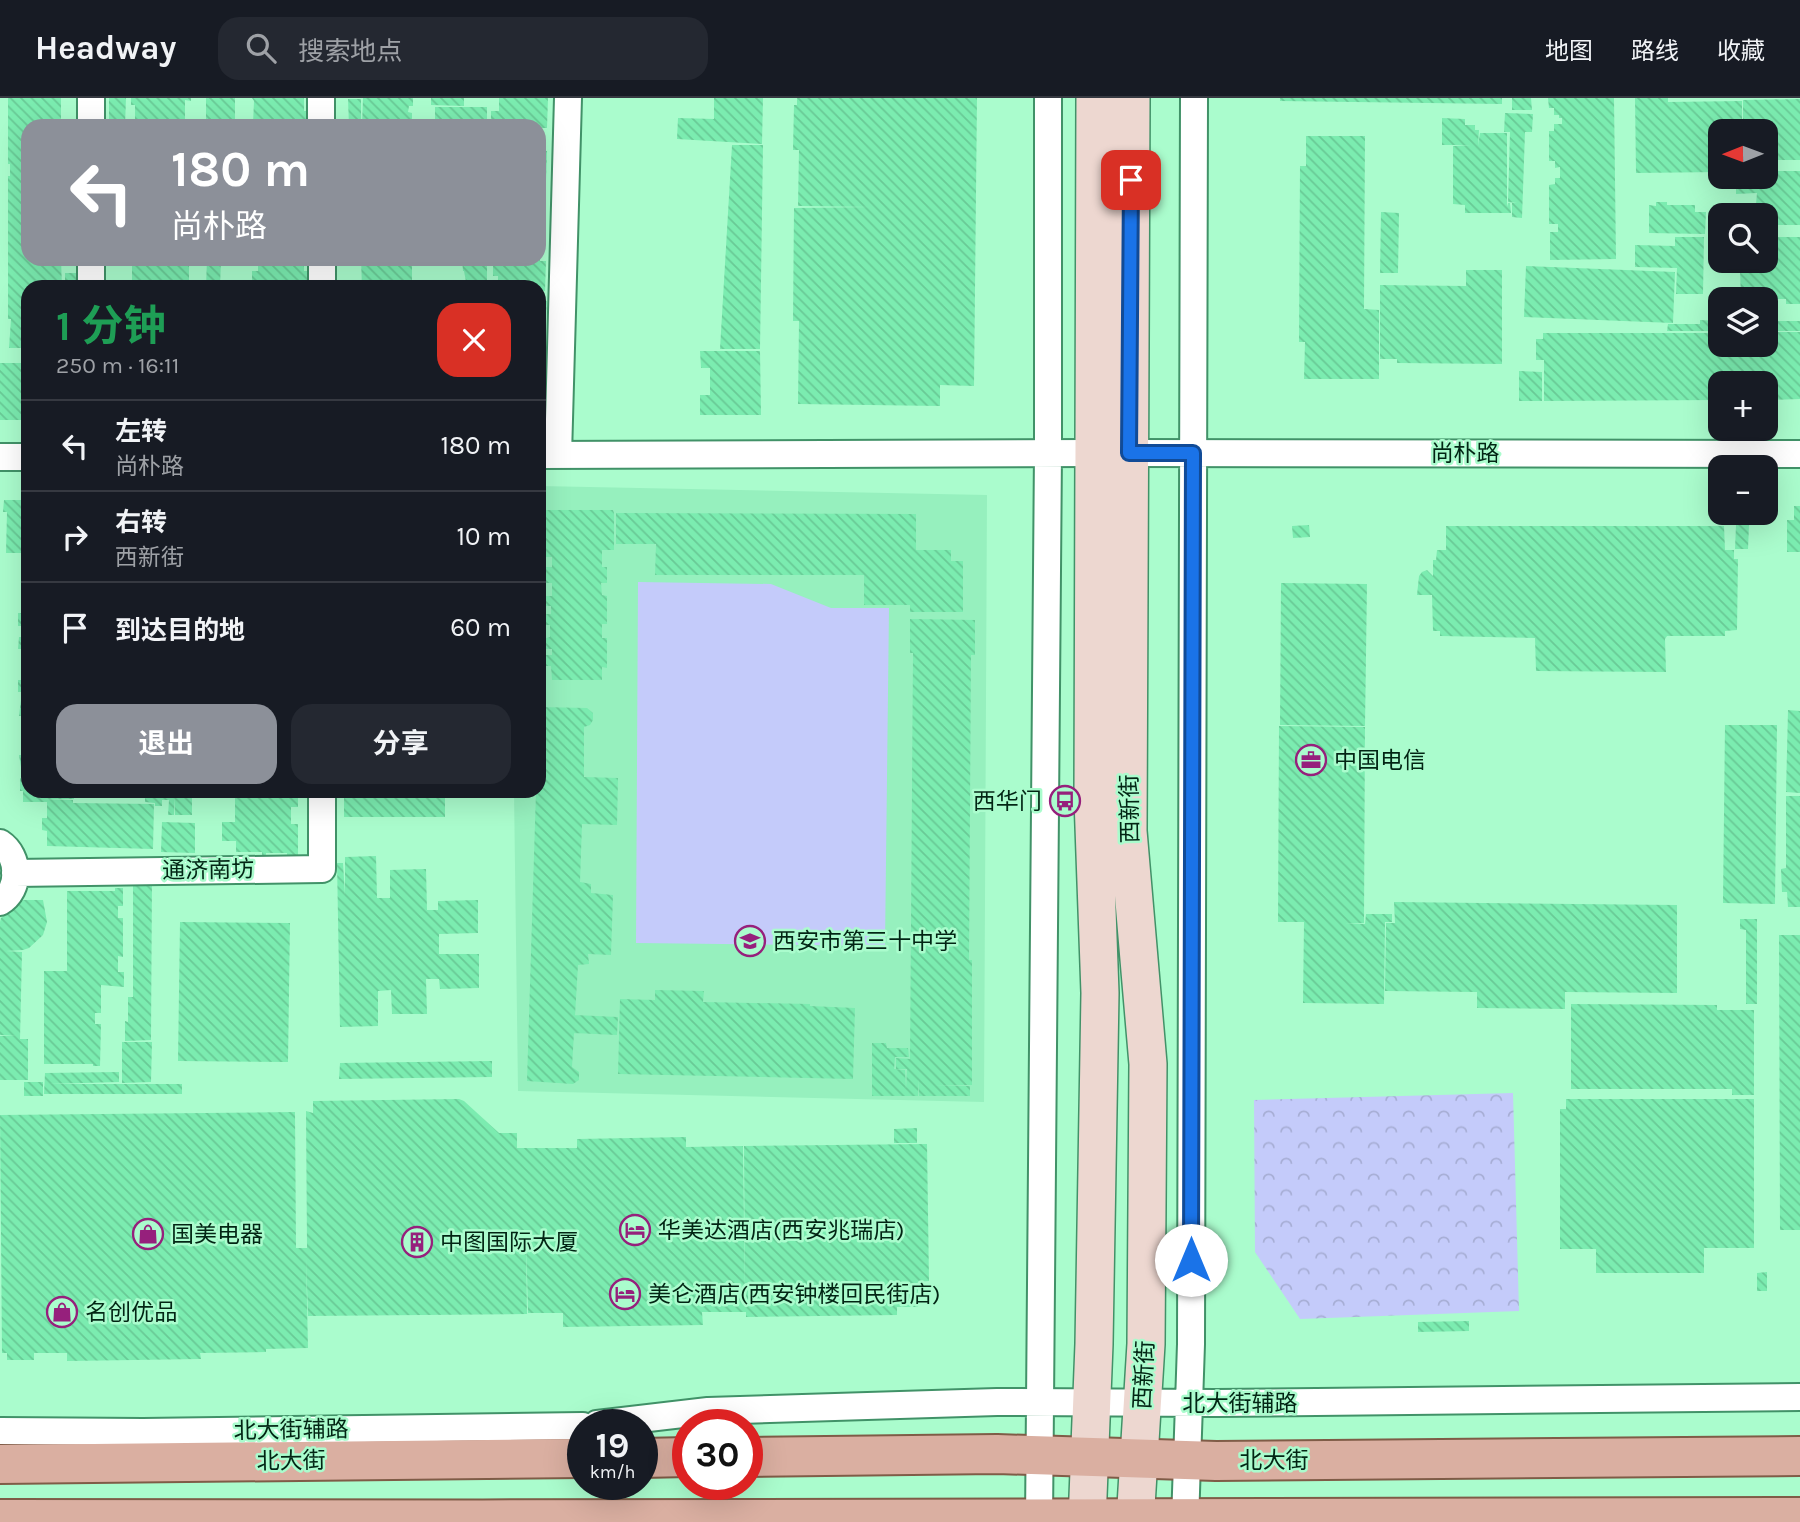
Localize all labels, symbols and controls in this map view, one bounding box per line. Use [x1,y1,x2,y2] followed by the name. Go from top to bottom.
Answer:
[218,17,708,80] search box
[35,29,176,67] text: Headway
[242,29,280,67] icon: search
[298,36,402,67] text: 搜索地点
[1545,37,1593,65] text: 地图
[1631,37,1679,65] text: 路线
[1717,37,1765,65] text: 收藏
[1708,119,1778,189] north arrow
[1708,119,1778,525] map controls
[171,141,310,198] text: 180 m
[56,147,147,238] icon: left
[1101,150,1161,210] pin
[1112,161,1150,199] icon: arrive
[1708,203,1778,273] button: search
[171,208,267,245] text: 尚朴路
[1708,287,1778,357] button: layers
[56,301,166,351] text: 1 分钟
[437,303,511,377] button: close
[56,352,179,379] text: 250 m · 16:11
[1708,371,1778,441] button: +
[115,416,167,447] text: 左转
[56,427,94,465] icon: left
[441,430,511,461] text: 180 m
[1431,440,1500,467] street label: 尚朴路
[115,453,184,480] text: 尚朴路
[1708,455,1778,525] button: −
[115,507,167,538] text: 右转
[56,518,94,556] icon: right
[456,521,511,552] text: 10 m
[115,544,184,571] text: 西新街
[56,609,94,647] icon: arrive
[450,612,511,643] text: 60 m
[115,615,245,646] text: 到达目的地
[56,704,277,784] button: 退出
[291,704,511,784] button: 分享
[1294,743,1328,777] office icon: 中国电信
[1334,747,1426,774] place label: 中国电信
[1116,774,1144,844] street label: 西新街
[1048,784,1082,818] bus stop icon: 西华门
[973,788,1042,815] place label: 西华门
[162,856,254,884] street label: 通济南坊
[733,924,767,958] school or university icon: 西安市第三十中学
[773,928,957,955] place label: 西安市第三十中学
[618,1213,652,1247] hotel icon: 华美达酒店(西安兆瑞店)
[131,1217,165,1251] shop icon: 国美电器
[658,1217,904,1244] place label: 华美达酒店(西安兆瑞店)
[171,1221,263,1248] place label: 国美电器
[1154,1223,1228,1297] position arrow
[400,1225,434,1259] building icon: 中图国际大厦
[440,1229,578,1256] place label: 中图国际大厦
[608,1277,642,1311] hotel icon: 美仑酒店(西安钟楼回民街店)
[648,1281,940,1308] place label: 美仑酒店(西安钟楼回民街店)
[45,1295,79,1329] shop icon: 名创优品
[85,1299,177,1326] place label: 名创优品
[1129,1340,1159,1410] street label: 西新街
[1183,1390,1298,1417] street label: 北大街辅路
[672,1409,763,1500] speed limit sign: 30
[233,1415,349,1445] street label: 北大街辅路
[596,1425,629,1466] text: 19
[256,1447,326,1475] street label: 北大街
[1240,1447,1309,1474] street label: 北大街
[590,1461,635,1483] text: km/h

